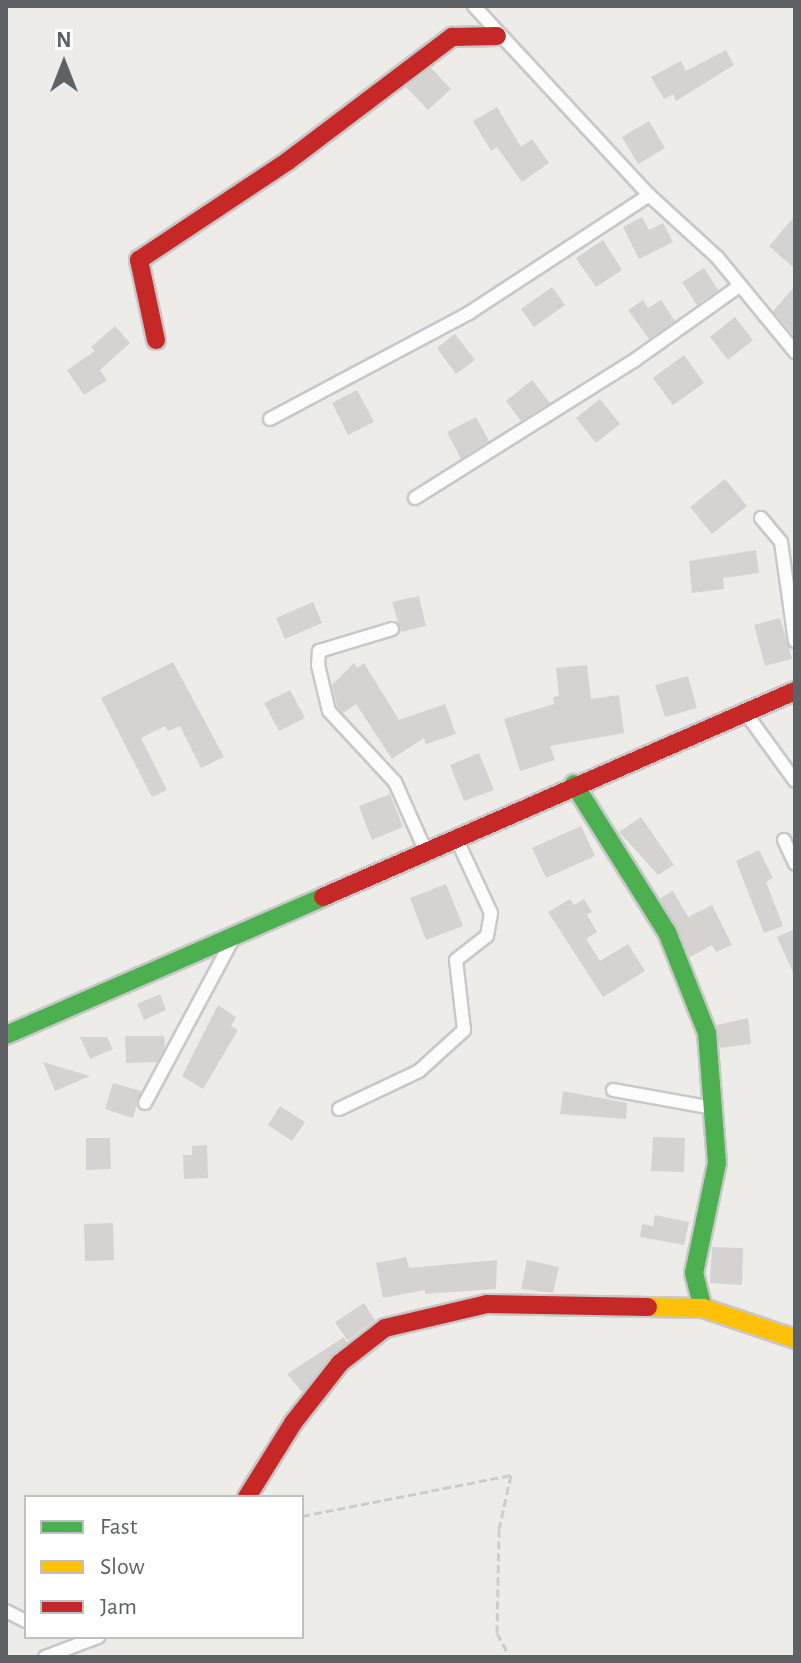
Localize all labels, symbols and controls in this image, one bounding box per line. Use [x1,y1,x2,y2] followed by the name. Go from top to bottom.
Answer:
[24,24,104,104] north arrow
[56,29,72,51] text: N
[24,1495,304,1639] legend
[100,1515,137,1539] text: Fast
[100,1555,145,1579] text: Slow
[100,1595,137,1619] text: Jam

